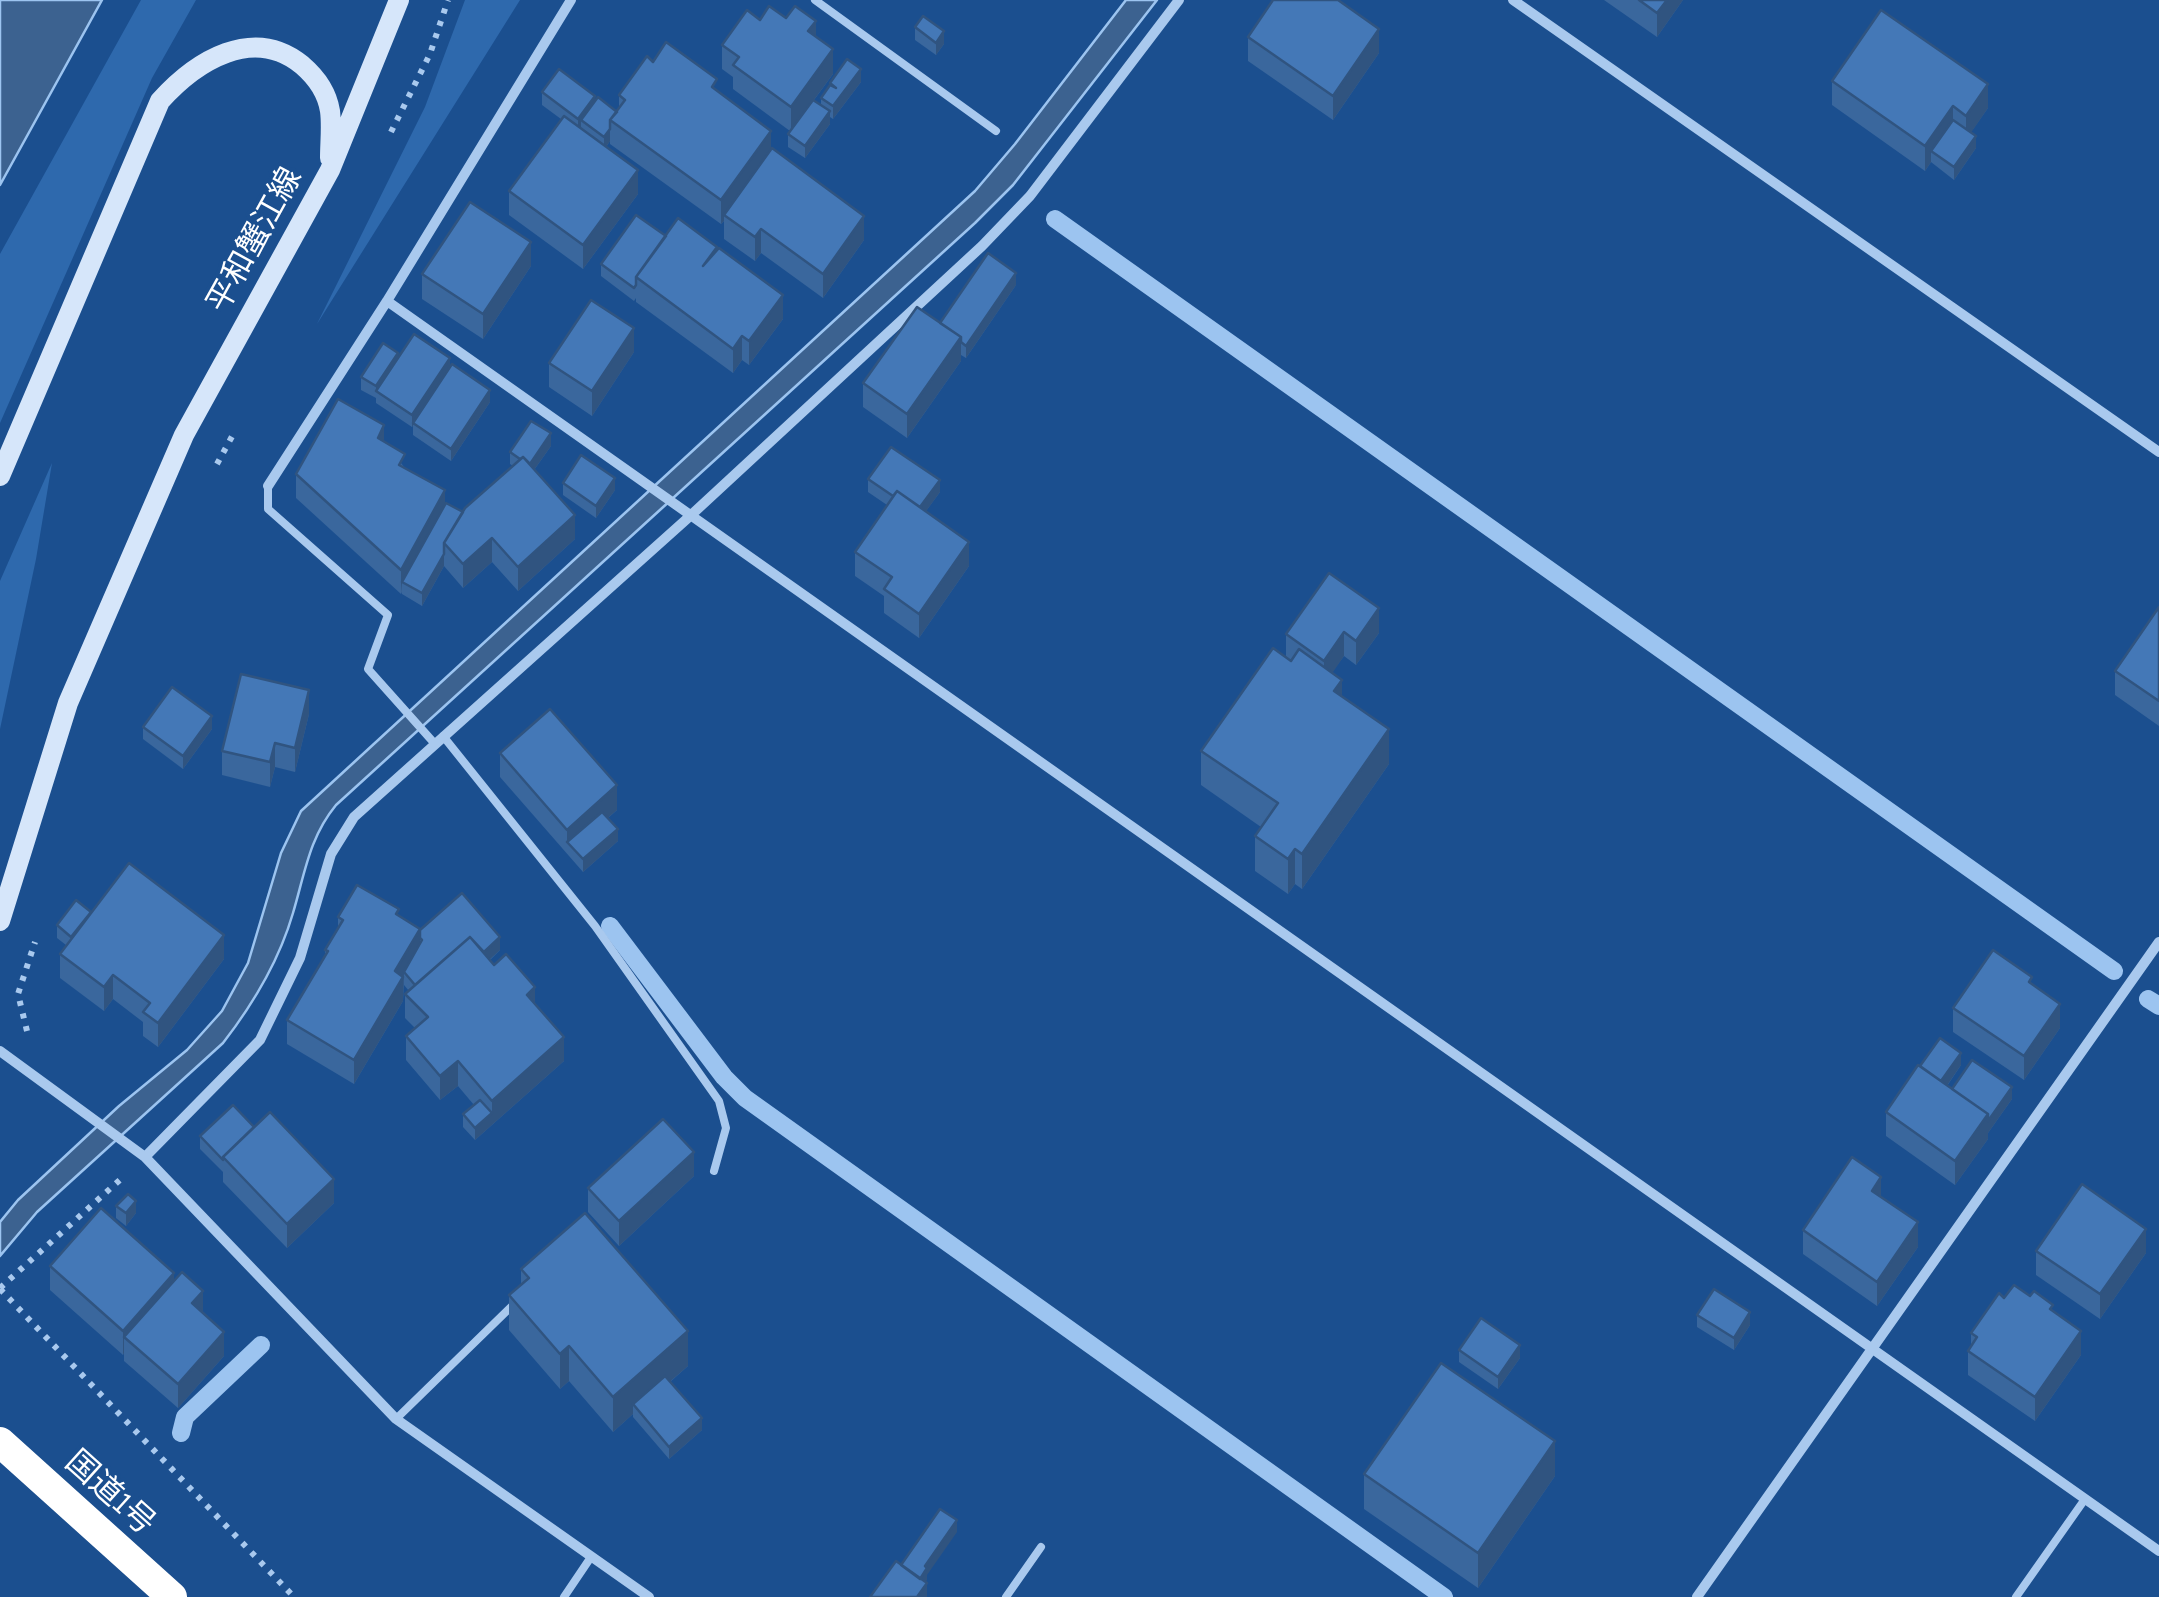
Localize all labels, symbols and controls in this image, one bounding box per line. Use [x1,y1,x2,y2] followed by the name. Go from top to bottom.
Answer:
[200,162,312,320] street label: 平和蟹江線
[56,1444,162,1544] street label: 国道1号

